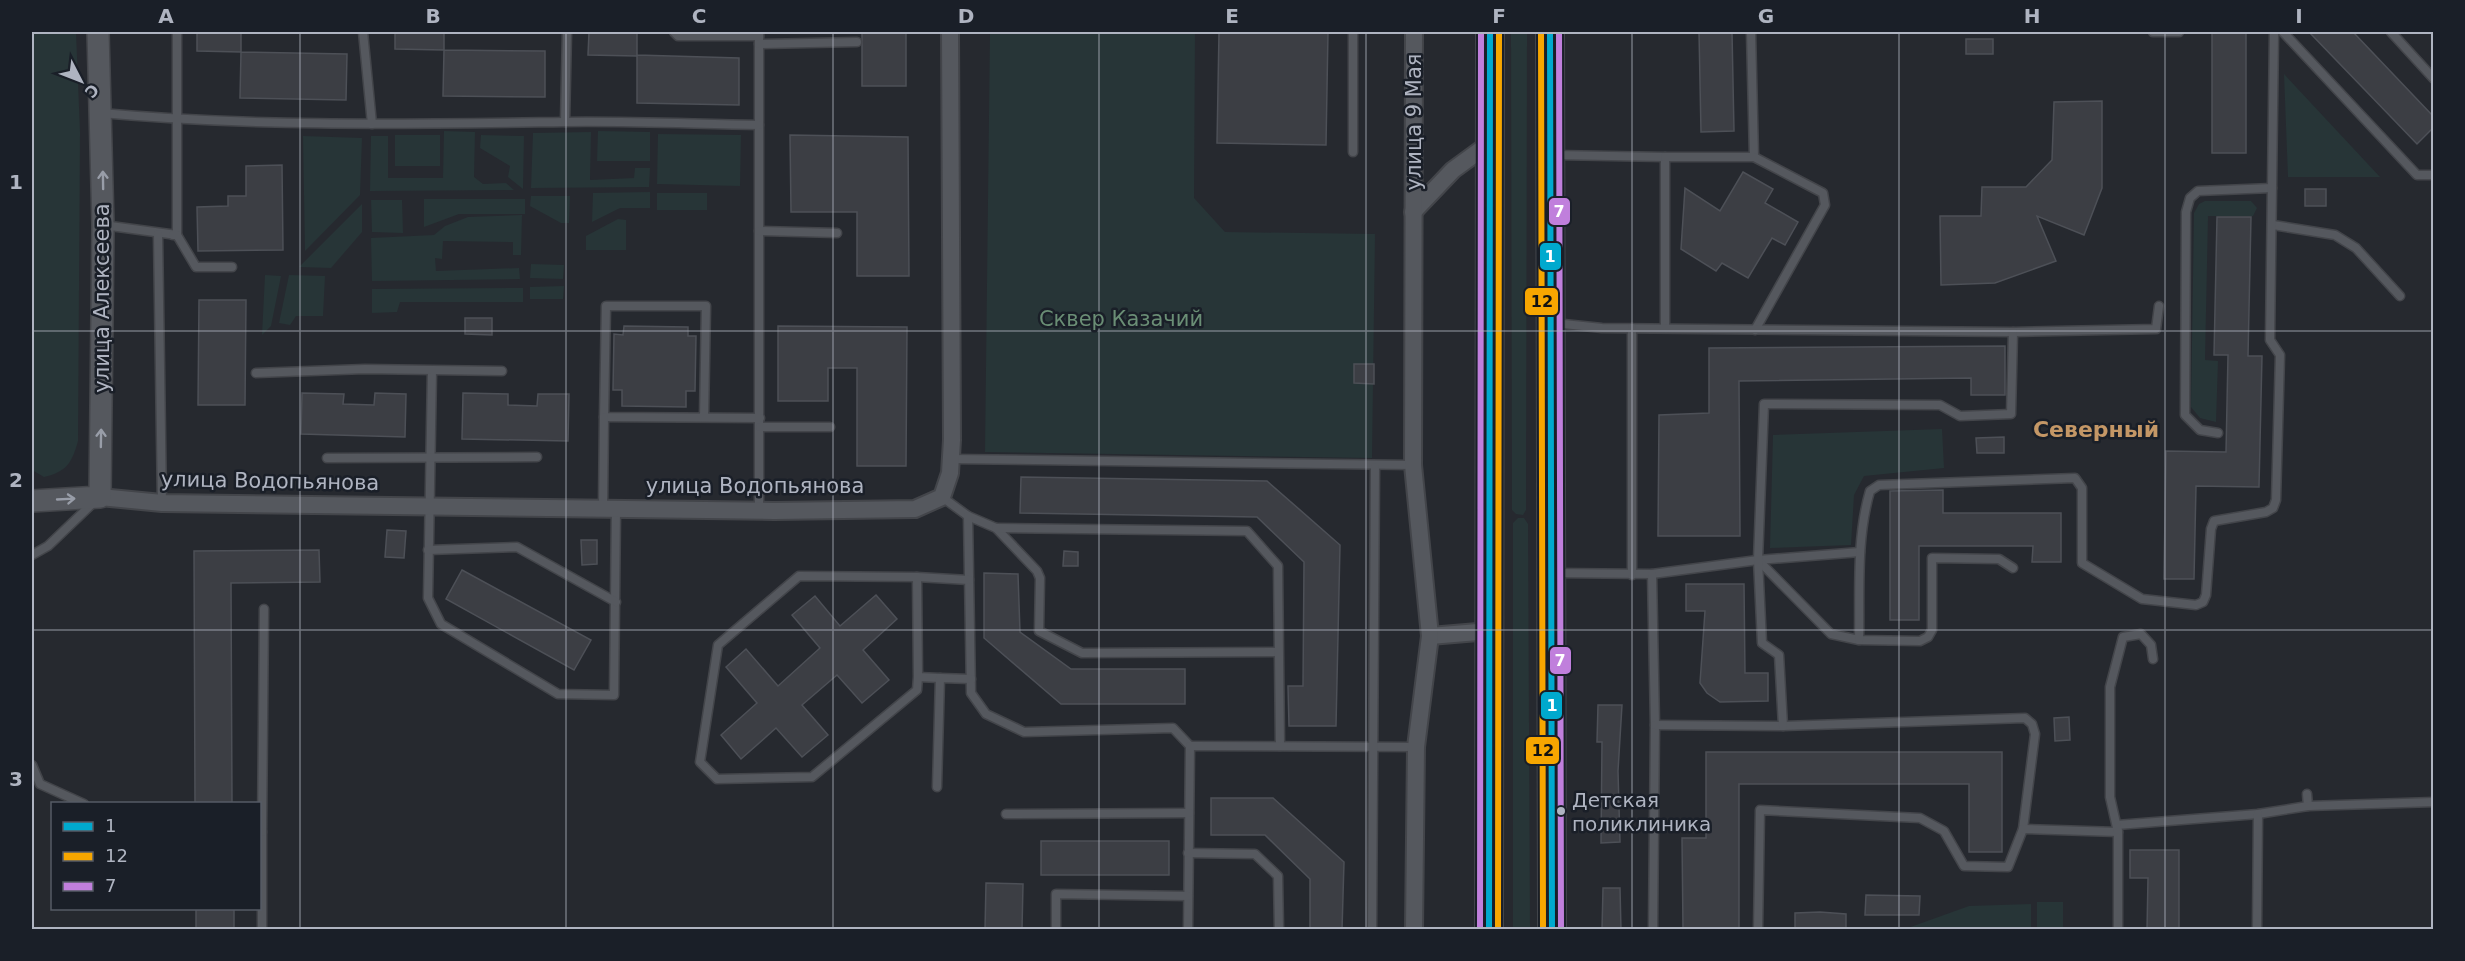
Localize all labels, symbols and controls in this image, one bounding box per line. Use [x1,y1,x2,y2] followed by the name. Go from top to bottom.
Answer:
[158,4,174,28] text: A
[425,4,441,28] text: B
[692,4,706,28] text: C
[958,4,974,28] text: D
[1225,4,1239,28] text: E
[1492,4,1506,28] text: F
[1758,4,1774,28] text: G
[2024,4,2040,28] text: H
[2295,4,2303,28] text: I
[51,51,111,111] north arrow
[1402,54,1426,191] street label: улица 9 Мая
[81,80,103,101] text: С
[9,170,23,194] text: 1
[97,171,108,191] one-way arrow
[1548,197,1571,226] line badge: 7
[1553,202,1565,221] text: 7
[90,203,114,393] street label: улица Алексеева
[1539,242,1562,271] line badge: 1
[1544,247,1556,266] text: 1
[1524,287,1559,316] line badge: 12
[1531,292,1553,311] text: 12
[1039,307,1203,331] park label: Сквер Казачий
[2033,417,2159,442] district label: Северный
[95,429,107,449] one-way arrow
[161,467,379,495] street label: улица Водопьянова
[9,468,23,492] text: 2
[646,474,864,498] street label: улица Водопьянова
[55,493,75,504] one-way arrow
[1549,646,1572,675] line badge: 7
[1554,651,1566,670] text: 7
[1540,691,1563,720] line badge: 1
[1546,696,1558,715] text: 1
[1525,736,1560,765] line badge: 12
[1532,741,1554,760] text: 12
[9,767,23,791] text: 3
[1572,788,1711,836] place label: Детская поликлиника
[51,802,261,910] legend
[1555,805,1567,817] marker: Детская поликлиника
[105,815,116,836] text: 1
[105,845,128,866] text: 12
[105,875,116,896] text: 7

